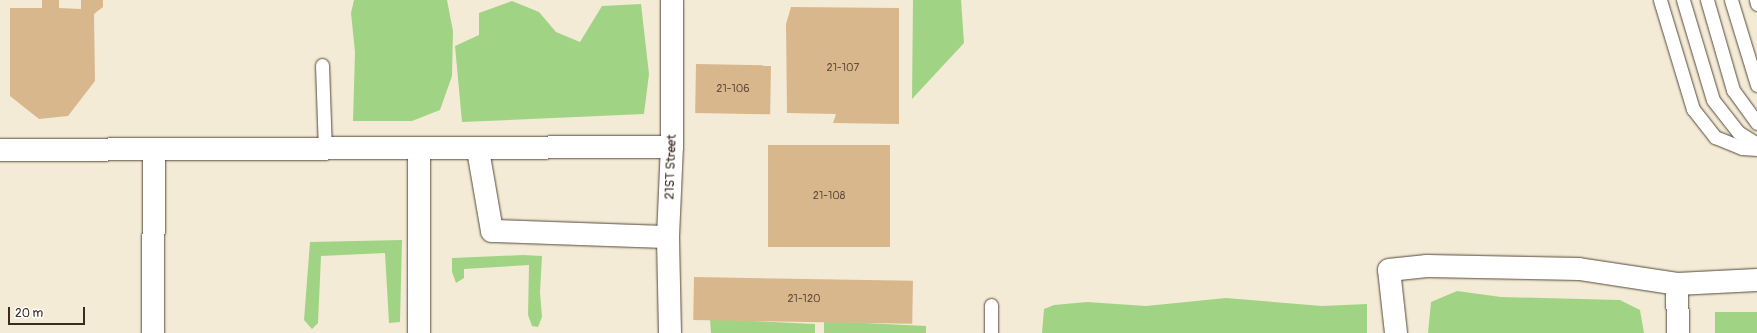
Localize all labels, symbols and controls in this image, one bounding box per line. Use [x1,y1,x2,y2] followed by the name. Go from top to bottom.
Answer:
[827,61,859,75] house number: 21-107
[716,82,750,96] house number: 21-106
[662,134,680,200] street label: 21ST Street
[813,189,845,203] house number: 21-108
[787,292,821,306] house number: 21-120
[10,299,87,325] scale bar
[15,306,43,321] text: 20 m

